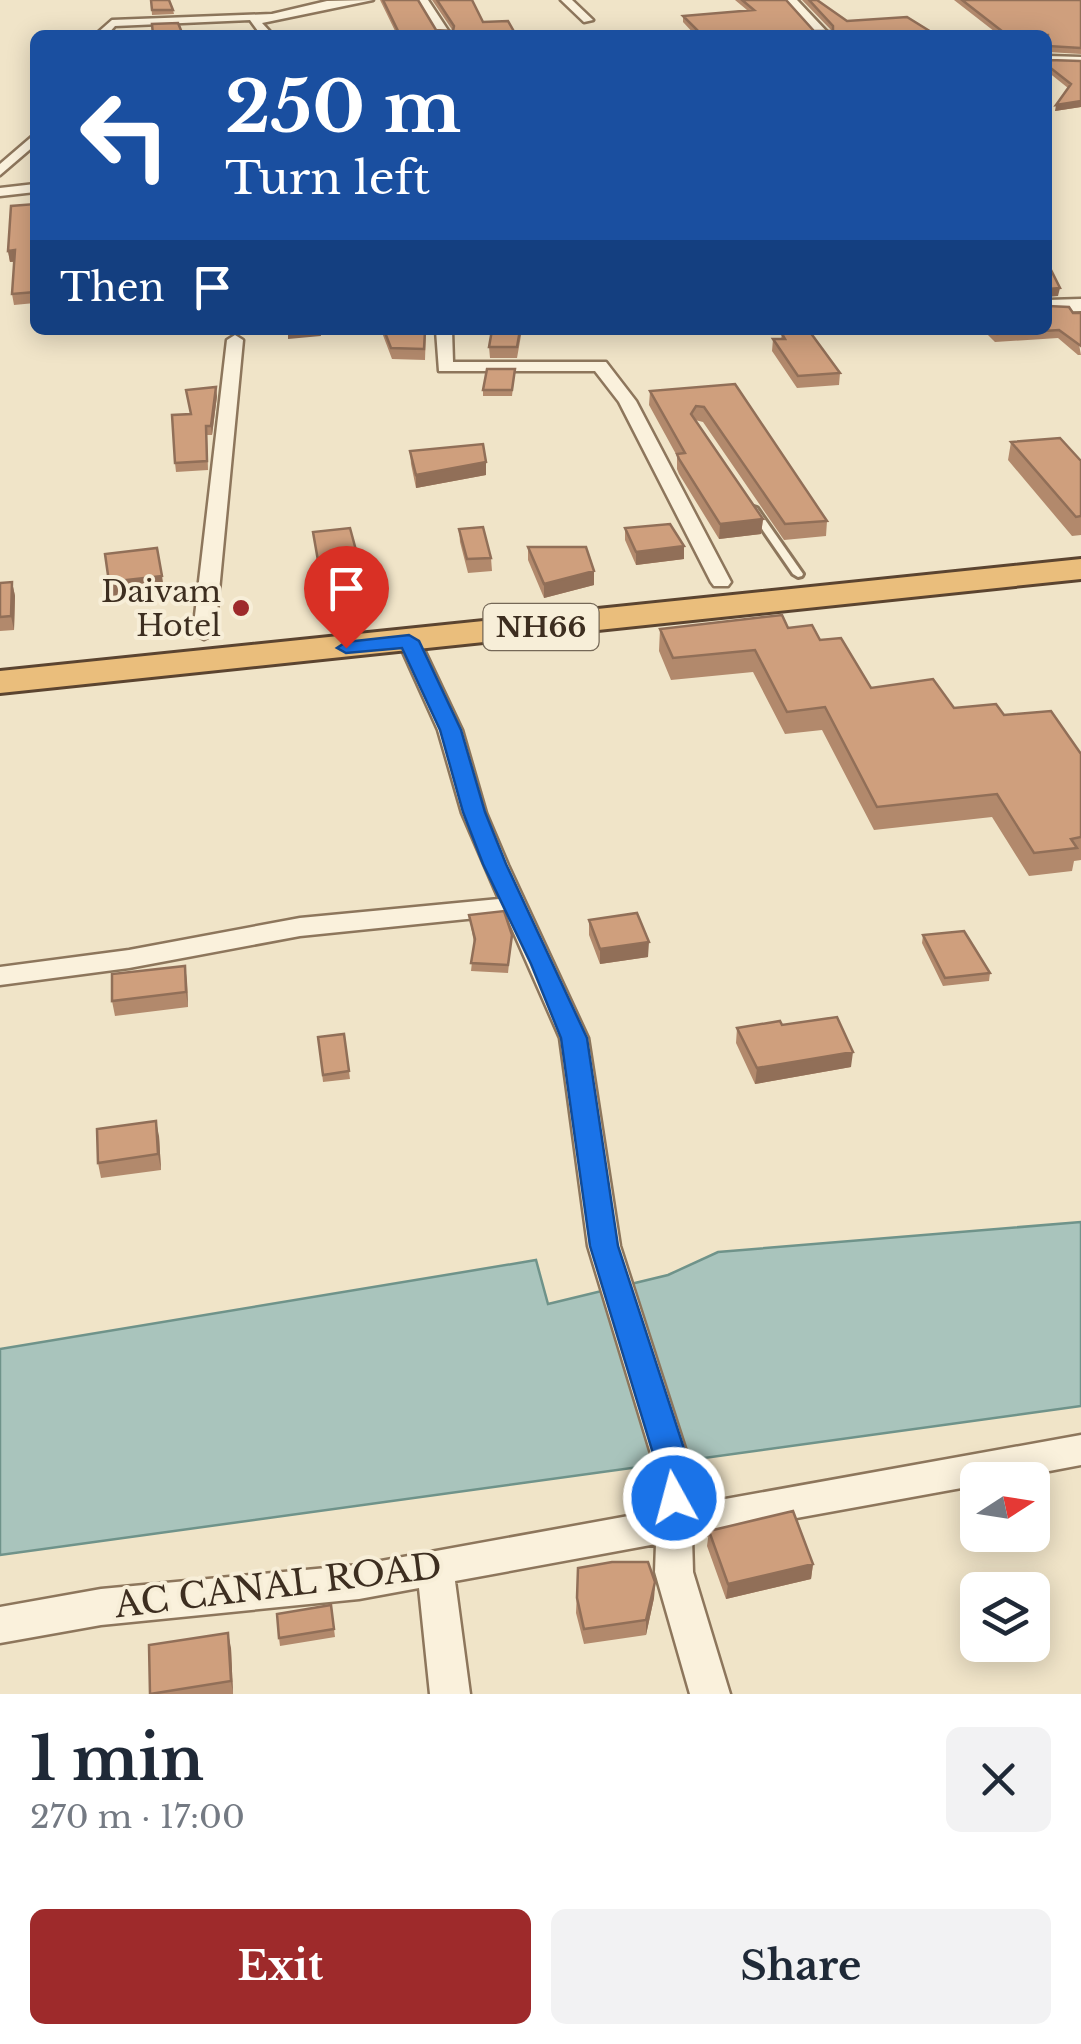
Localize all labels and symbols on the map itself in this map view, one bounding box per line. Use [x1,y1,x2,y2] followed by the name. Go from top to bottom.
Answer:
[304,546,389,649] pin
[101,573,221,644] place label: Daivam Hotel
[230,597,252,619] marker: Daivam Hotel
[484,604,598,650] road number: NH66
[622,1446,726,1550] position arrow
[960,1462,1050,1552] north arrow
[111,1544,444,1627] street label: AC CANAL ROAD

